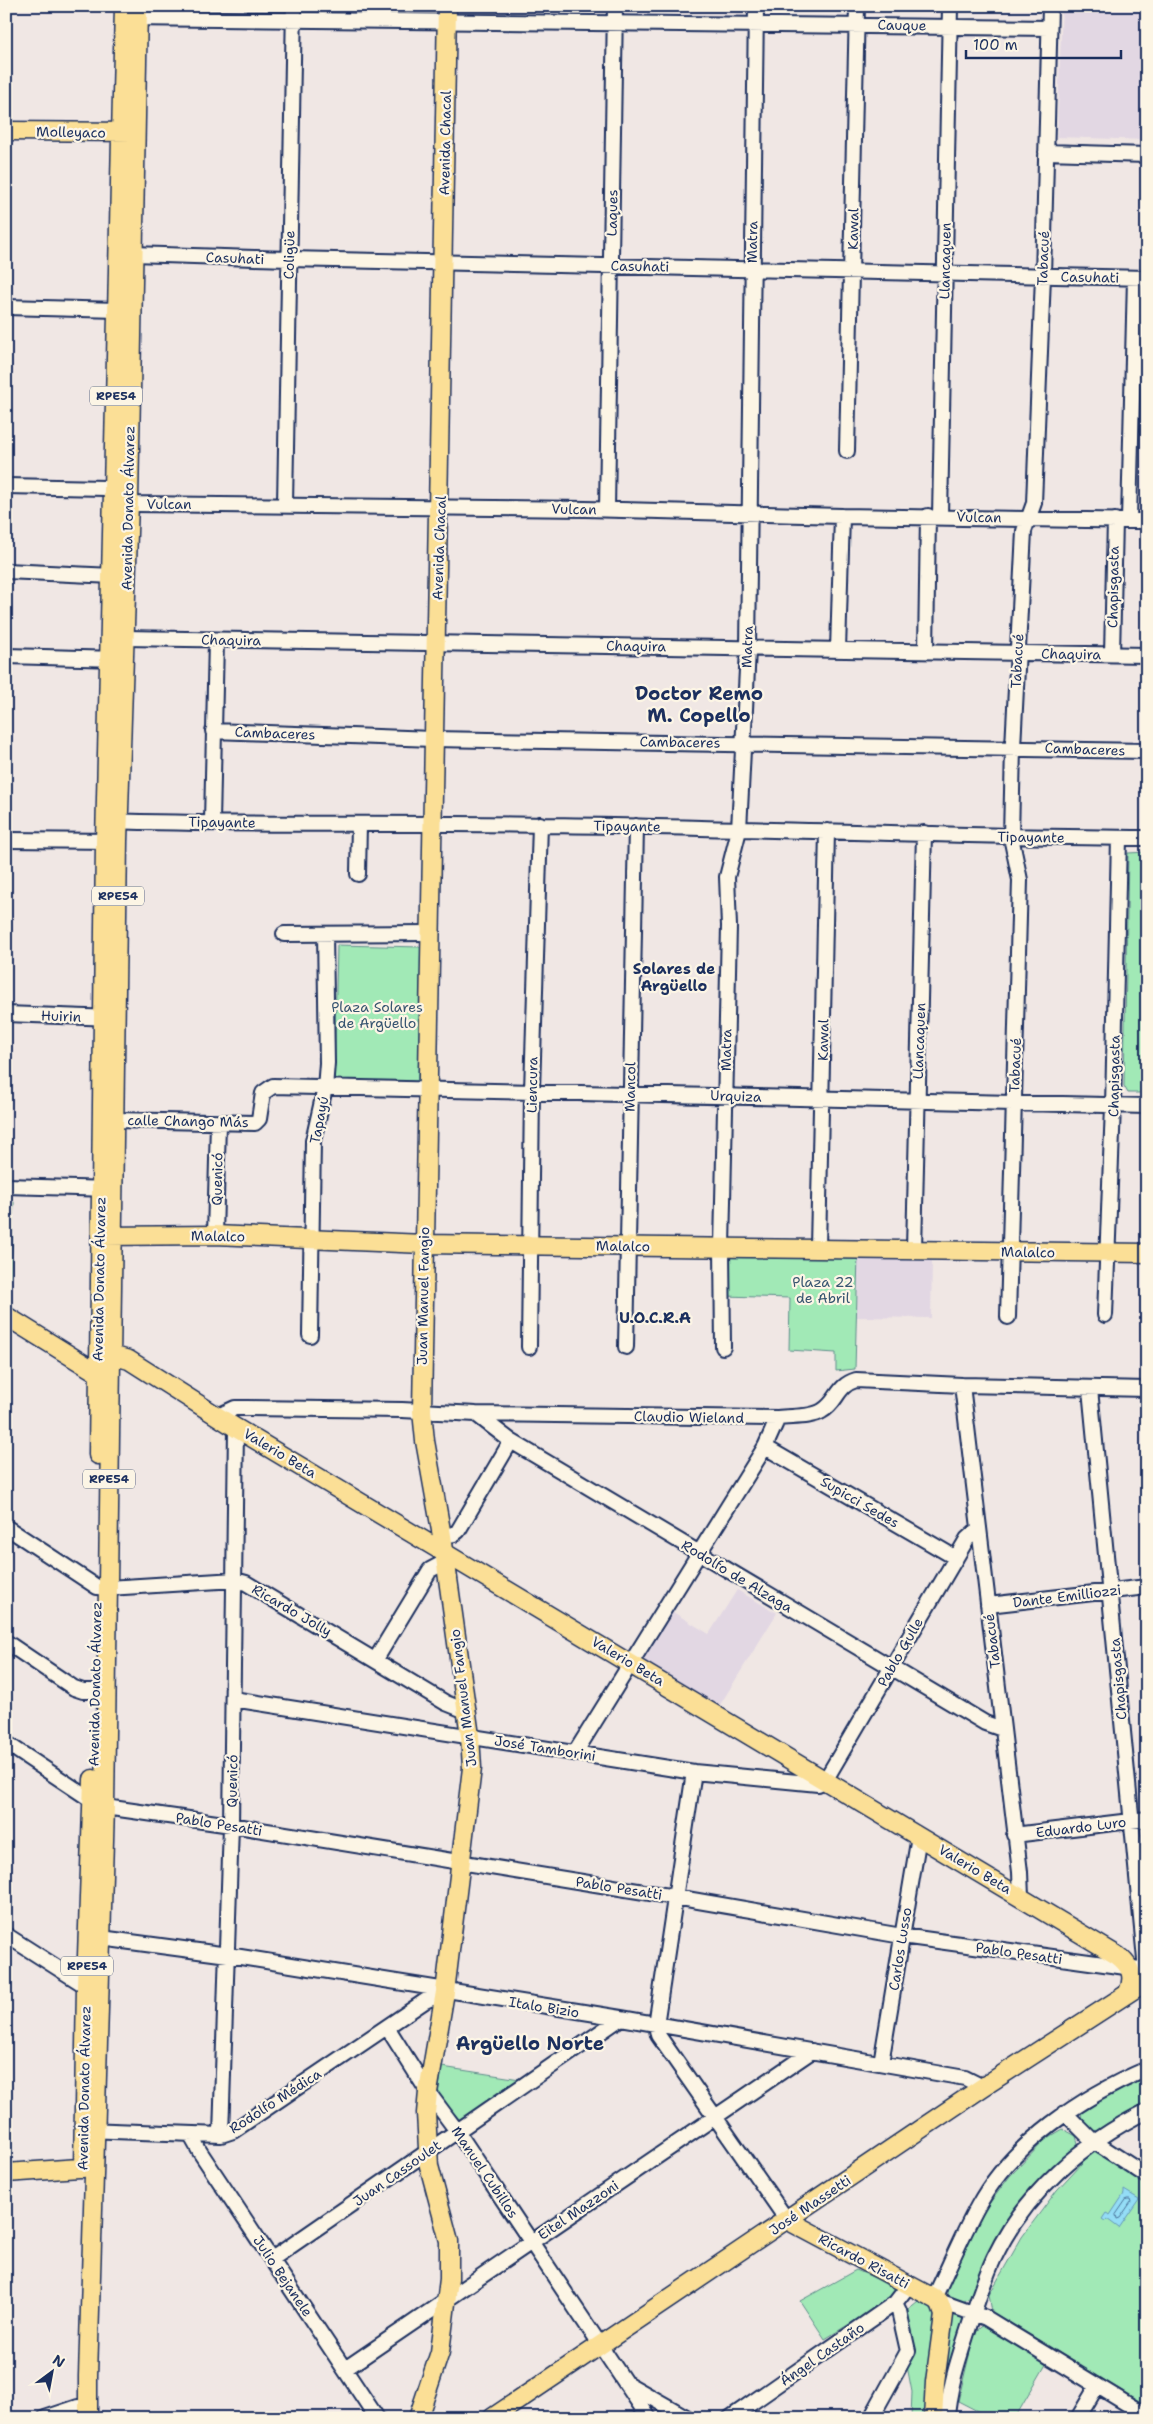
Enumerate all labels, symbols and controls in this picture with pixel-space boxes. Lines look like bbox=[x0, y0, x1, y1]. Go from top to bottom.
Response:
street label: Cauque bbox=[877, 16, 927, 34]
scale bar bbox=[966, 28, 1120, 60]
text: 100 m bbox=[973, 35, 1018, 55]
street label: Avenida Chacal bbox=[435, 90, 455, 196]
street label: Molleyaco bbox=[36, 122, 106, 142]
street label: Laques bbox=[603, 189, 621, 237]
street label: Kawal bbox=[844, 207, 862, 250]
street label: Matra bbox=[743, 220, 761, 263]
street label: Llancaquen bbox=[935, 222, 955, 300]
street label: Coligüe bbox=[280, 230, 298, 280]
street label: Tabacué bbox=[1033, 230, 1053, 286]
street label: Casuhati bbox=[205, 248, 265, 268]
street label: Casuhati bbox=[611, 256, 669, 276]
street label: Casuhati bbox=[1061, 267, 1119, 287]
road number: RPE54 bbox=[90, 386, 142, 406]
street label: Avenida Donato Álvarez bbox=[118, 425, 138, 591]
street label: Vulcan bbox=[146, 495, 192, 513]
street label: Avenida Chacal bbox=[428, 495, 450, 601]
street label: Vulcan bbox=[551, 500, 597, 518]
street label: Vulcan bbox=[956, 508, 1002, 526]
street label: Chapisgasta bbox=[1103, 545, 1123, 628]
street label: Matra bbox=[737, 625, 757, 668]
street label: Chaquira bbox=[201, 630, 261, 650]
street label: Tabacué bbox=[1007, 633, 1027, 689]
street label: Chaquira bbox=[606, 636, 666, 656]
street label: Chaquira bbox=[1041, 644, 1101, 664]
district label: Doctor Remo M. Copello bbox=[635, 681, 763, 728]
street label: Cambaceres bbox=[234, 723, 316, 743]
street label: Cambaceres bbox=[639, 732, 721, 752]
street label: Cambaceres bbox=[1044, 739, 1126, 759]
street label: Tipayante bbox=[188, 812, 256, 832]
street label: Tipayante bbox=[593, 816, 661, 836]
street label: Tipayante bbox=[997, 827, 1065, 847]
road number: RPE54 bbox=[92, 886, 144, 906]
district label: Solares de Argüello bbox=[633, 959, 715, 996]
park label: Plaza Solares de Argüello bbox=[331, 998, 423, 1032]
street label: Llancaquen bbox=[909, 1002, 929, 1080]
street label: Huirin bbox=[41, 1006, 82, 1026]
street label: Kawal bbox=[814, 1018, 832, 1061]
street label: Matra bbox=[717, 1028, 735, 1071]
street label: Chapisgasta bbox=[1104, 1034, 1124, 1117]
street label: Tabacué bbox=[1005, 1037, 1025, 1093]
street label: Liencura bbox=[523, 1056, 541, 1113]
street label: Mancol bbox=[621, 1061, 639, 1112]
street label: Urquiza bbox=[710, 1086, 762, 1106]
street label: Tapayú bbox=[306, 1095, 332, 1145]
street label: calle Chango Más bbox=[127, 1111, 249, 1131]
street label: Quenicó bbox=[208, 1152, 226, 1206]
street label: Avenida Donato Álvarez bbox=[89, 1196, 109, 1362]
street label: Malalco bbox=[191, 1227, 245, 1245]
street label: Juan Manuel Fangio bbox=[413, 1227, 433, 1365]
street label: Malalco bbox=[596, 1237, 650, 1255]
street label: Malalco bbox=[1001, 1243, 1055, 1261]
park label: Plaza 22 de Abril bbox=[792, 1273, 854, 1307]
district label: U.O.C.R.A bbox=[619, 1307, 691, 1328]
street label: Claudio Wieland bbox=[634, 1407, 744, 1427]
street label: Valerio Beta bbox=[240, 1424, 320, 1482]
road number: RPE54 bbox=[83, 1470, 135, 1488]
street label: Supicci Sedes bbox=[817, 1472, 903, 1532]
street label: Rodolfo de Alzaga bbox=[678, 1536, 796, 1616]
street label: Ricardo Jolly bbox=[249, 1580, 335, 1640]
street label: Dante Emilliozzi bbox=[1012, 1580, 1122, 1612]
street label: Avenida Donato Álvarez bbox=[85, 1601, 105, 1767]
street label: Tabacué bbox=[980, 1613, 1004, 1669]
street label: Pablo Gulle bbox=[873, 1614, 927, 1690]
street label: Juan Manuel Fangio bbox=[446, 1628, 480, 1768]
street label: Valerio Beta bbox=[588, 1632, 668, 1690]
street label: Chapisgasta bbox=[1105, 1637, 1131, 1721]
street label: José Tamborini bbox=[493, 1731, 597, 1765]
street label: Quenicó bbox=[223, 1754, 241, 1808]
street label: Pablo Pesatti bbox=[174, 1808, 264, 1840]
street label: Eduardo Luro bbox=[1035, 1813, 1127, 1841]
street label: Valerio Beta bbox=[935, 1840, 1015, 1898]
street label: Pablo Pesatti bbox=[574, 1872, 664, 1904]
street label: Carlos Lusso bbox=[885, 1906, 915, 1992]
street label: Pablo Pesatti bbox=[974, 1938, 1064, 1968]
road number: RPE54 bbox=[61, 1956, 113, 1975]
street label: Italo Bizio bbox=[507, 1993, 581, 2021]
street label: Avenida Donato Álvarez bbox=[74, 2005, 94, 2171]
district label: Argüello Norte bbox=[456, 2031, 604, 2056]
street label: Rodolfo Médica bbox=[226, 2064, 325, 2137]
street label: Manuel Cubillos bbox=[448, 2123, 522, 2221]
street label: Juan Cassoulet bbox=[349, 2136, 445, 2210]
street label: José Massetti bbox=[766, 2171, 854, 2239]
street label: Eitel Mazzoni bbox=[534, 2176, 622, 2244]
street label: Ricardo Risatti bbox=[815, 2229, 913, 2293]
street label: Julio Bejanele bbox=[249, 2232, 317, 2320]
street label: Ángel Castaño bbox=[776, 2318, 868, 2390]
north arrow bbox=[28, 2346, 78, 2396]
text: N bbox=[49, 2350, 68, 2372]

